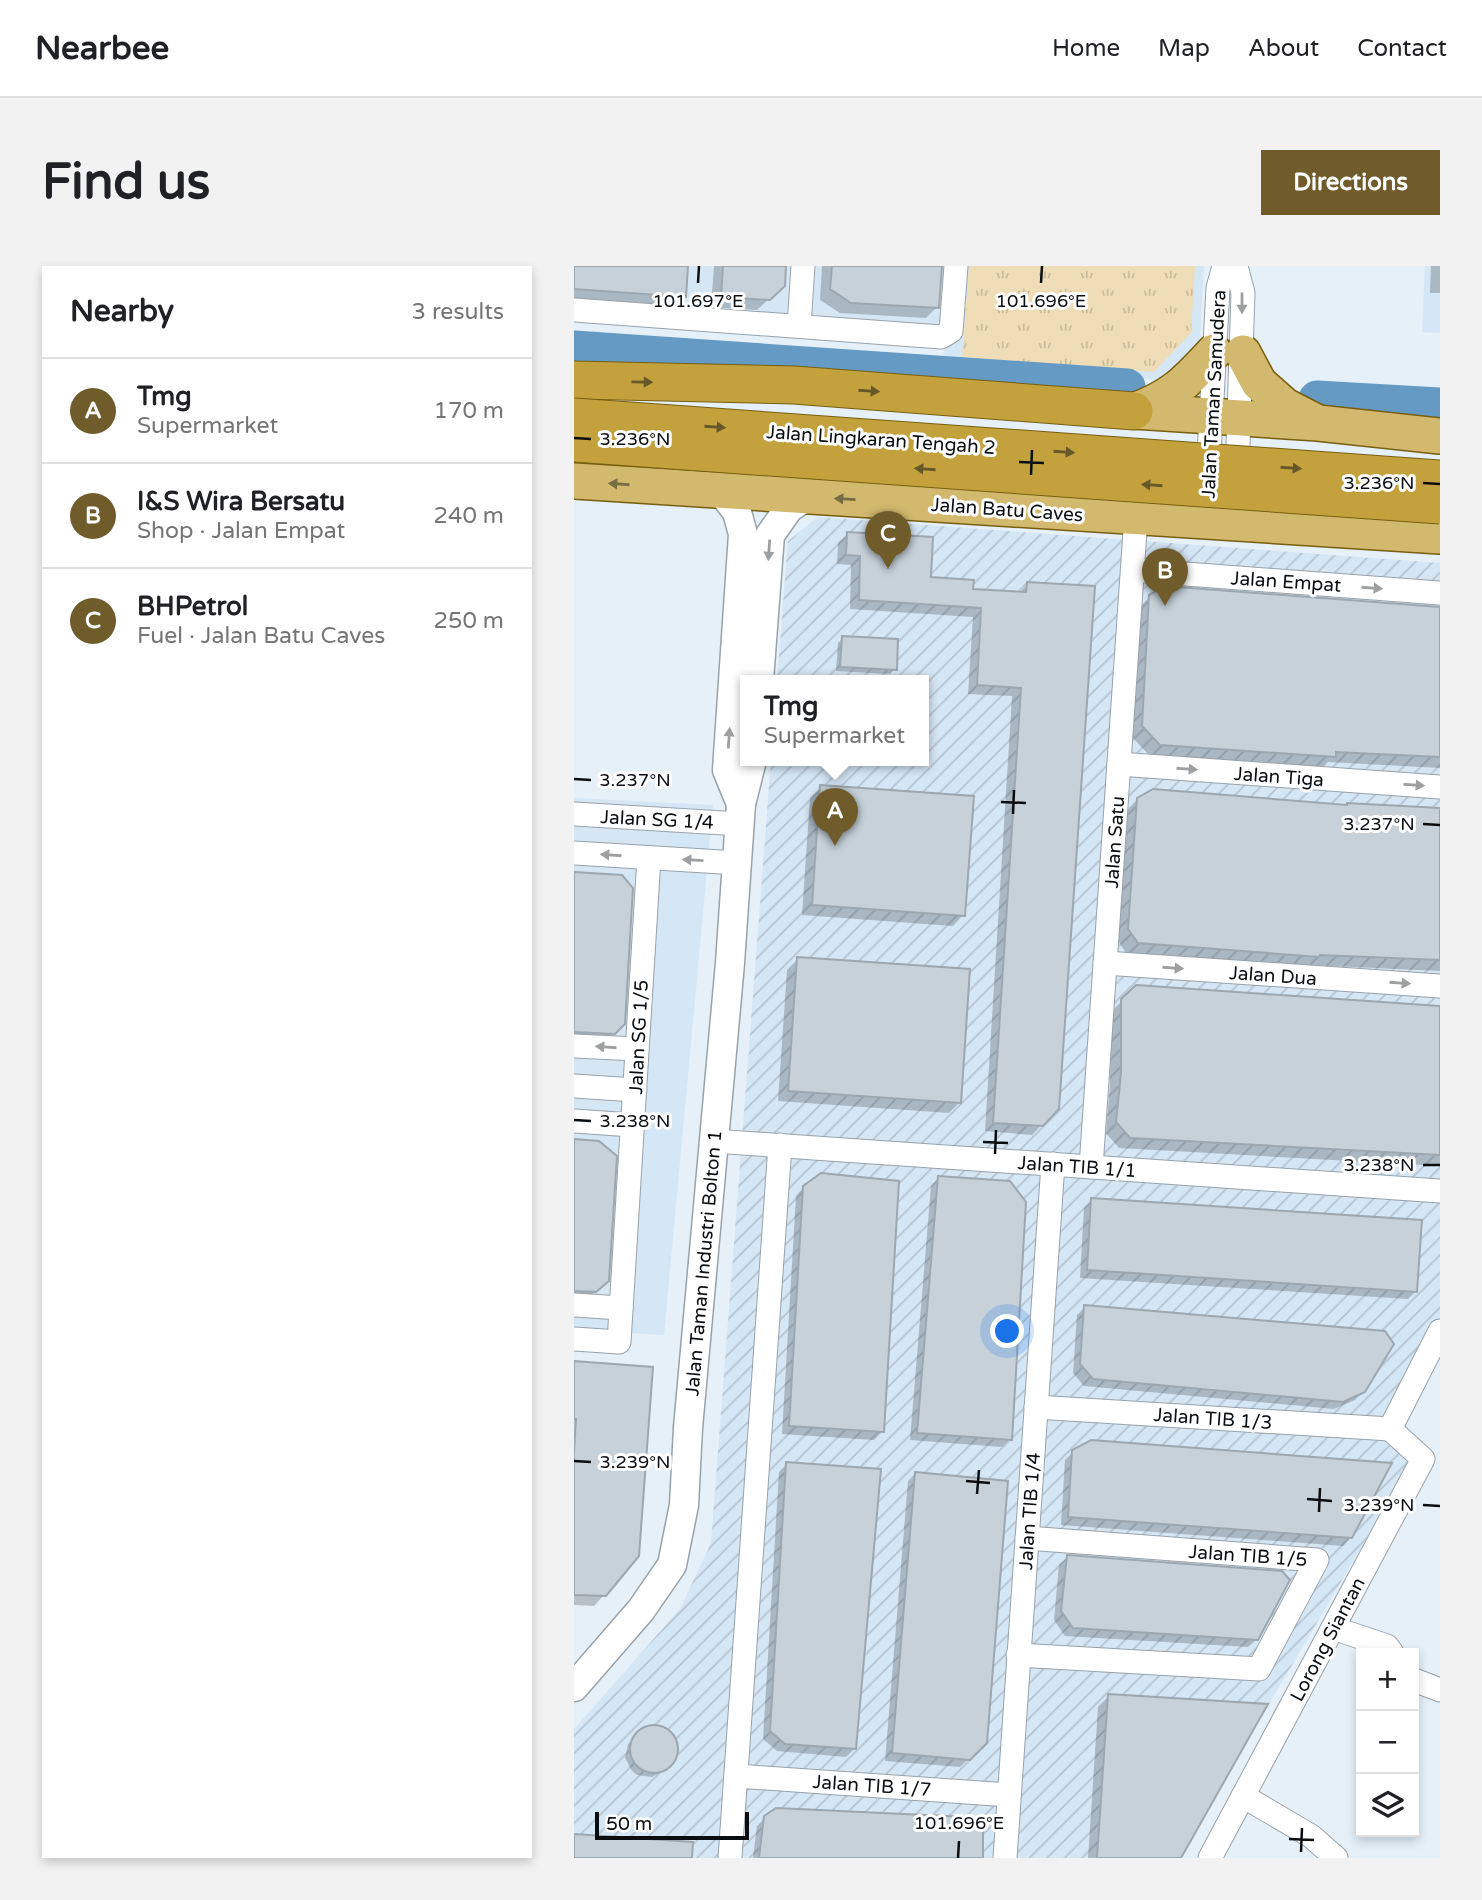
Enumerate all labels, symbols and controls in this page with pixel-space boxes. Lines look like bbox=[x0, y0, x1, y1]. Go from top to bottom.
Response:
text: Nearbee bbox=[35, 29, 169, 68]
text: Home bbox=[1052, 34, 1120, 63]
text: Map bbox=[1158, 34, 1210, 63]
text: About bbox=[1248, 34, 1319, 63]
text: Contact bbox=[1357, 34, 1447, 63]
button: Directions bbox=[1261, 150, 1440, 215]
text: Find us bbox=[42, 153, 210, 212]
street label: Jalan Taman Samudera bbox=[1198, 289, 1230, 499]
text: 101.697°E bbox=[652, 290, 744, 312]
text: 101.696°E bbox=[996, 290, 1086, 312]
one-way arrow bbox=[1236, 292, 1248, 314]
text: Nearby bbox=[70, 293, 174, 330]
text: 3 results bbox=[411, 298, 504, 326]
one-way arrow bbox=[631, 376, 653, 388]
text: Tmg bbox=[137, 381, 192, 412]
one-way arrow bbox=[859, 386, 881, 397]
text: A bbox=[84, 397, 102, 425]
text: 170 m bbox=[434, 397, 504, 425]
text: Supermarket bbox=[137, 412, 278, 440]
street label: Jalan Lingkaran Tengah 2 bbox=[766, 421, 996, 459]
one-way arrow bbox=[705, 422, 727, 433]
text: 3.236°N bbox=[600, 428, 670, 450]
one-way arrow bbox=[1054, 447, 1076, 458]
one-way arrow bbox=[914, 463, 936, 474]
one-way arrow bbox=[1281, 463, 1303, 474]
text: 3.236°N bbox=[1344, 472, 1414, 494]
one-way arrow bbox=[607, 478, 629, 489]
one-way arrow bbox=[1141, 479, 1163, 490]
text: I&S Wira Bersatu bbox=[137, 486, 345, 517]
one-way arrow bbox=[834, 494, 856, 505]
street label: Jalan Batu Caves bbox=[930, 494, 1084, 526]
text: B bbox=[85, 502, 101, 530]
text: 240 m bbox=[434, 502, 504, 530]
pin: C bbox=[865, 511, 911, 569]
text: Shop · Jalan Empat bbox=[137, 517, 345, 545]
one-way arrow bbox=[763, 539, 774, 561]
pin: B bbox=[1142, 548, 1188, 606]
street label: Jalan Empat bbox=[1230, 567, 1342, 597]
one-way arrow bbox=[1361, 583, 1383, 594]
text: BHPetrol bbox=[137, 591, 248, 622]
text: C bbox=[85, 607, 101, 635]
text: 250 m bbox=[434, 607, 504, 635]
text: Fuel · Jalan Batu Caves bbox=[137, 622, 385, 650]
popup bbox=[740, 675, 929, 766]
text: Tmg bbox=[764, 691, 818, 722]
text: Supermarket bbox=[764, 722, 905, 750]
one-way arrow bbox=[724, 727, 735, 749]
street label: Jalan Tiga bbox=[1233, 763, 1325, 791]
one-way arrow bbox=[1176, 764, 1198, 775]
text: 3.237°N bbox=[599, 769, 671, 791]
one-way arrow bbox=[1403, 780, 1425, 791]
pin: A bbox=[812, 788, 858, 846]
street label: Jalan Satu bbox=[1101, 795, 1129, 889]
street label: Jalan SG 1/4 bbox=[600, 806, 714, 834]
text: 3.237°N bbox=[1343, 813, 1415, 835]
one-way arrow bbox=[600, 850, 622, 861]
one-way arrow bbox=[682, 855, 704, 866]
street label: Jalan Dua bbox=[1228, 962, 1318, 990]
one-way arrow bbox=[1162, 963, 1184, 974]
one-way arrow bbox=[1389, 978, 1411, 989]
street label: Jalan SG 1/5 bbox=[625, 979, 653, 1095]
one-way arrow bbox=[594, 1042, 616, 1053]
text: 3.238°N bbox=[599, 1110, 671, 1132]
street label: Jalan Taman Industri Bolton 1 bbox=[681, 1129, 727, 1397]
street label: Jalan TIB 1/1 bbox=[1017, 1152, 1137, 1182]
text: 3.238°N bbox=[1343, 1154, 1415, 1176]
your location bbox=[990, 1314, 1024, 1348]
street label: Jalan TIB 1/3 bbox=[1153, 1404, 1273, 1434]
text: 3.239°N bbox=[599, 1451, 671, 1473]
street label: Jalan TIB 1/4 bbox=[1015, 1452, 1045, 1571]
text: 3.239°N bbox=[1343, 1494, 1415, 1516]
street label: Jalan TIB 1/5 bbox=[1188, 1541, 1308, 1571]
street label: Lorong Siantan bbox=[1286, 1574, 1370, 1705]
map controls bbox=[1356, 1648, 1419, 1837]
button: + bbox=[1356, 1648, 1419, 1711]
button: − bbox=[1356, 1711, 1419, 1774]
street label: Jalan TIB 1/7 bbox=[812, 1771, 932, 1801]
button: layers bbox=[1356, 1774, 1419, 1837]
scale bar bbox=[595, 1809, 749, 1841]
text: 101.696°E bbox=[914, 1812, 1004, 1834]
text: 50 m bbox=[606, 1813, 652, 1835]

